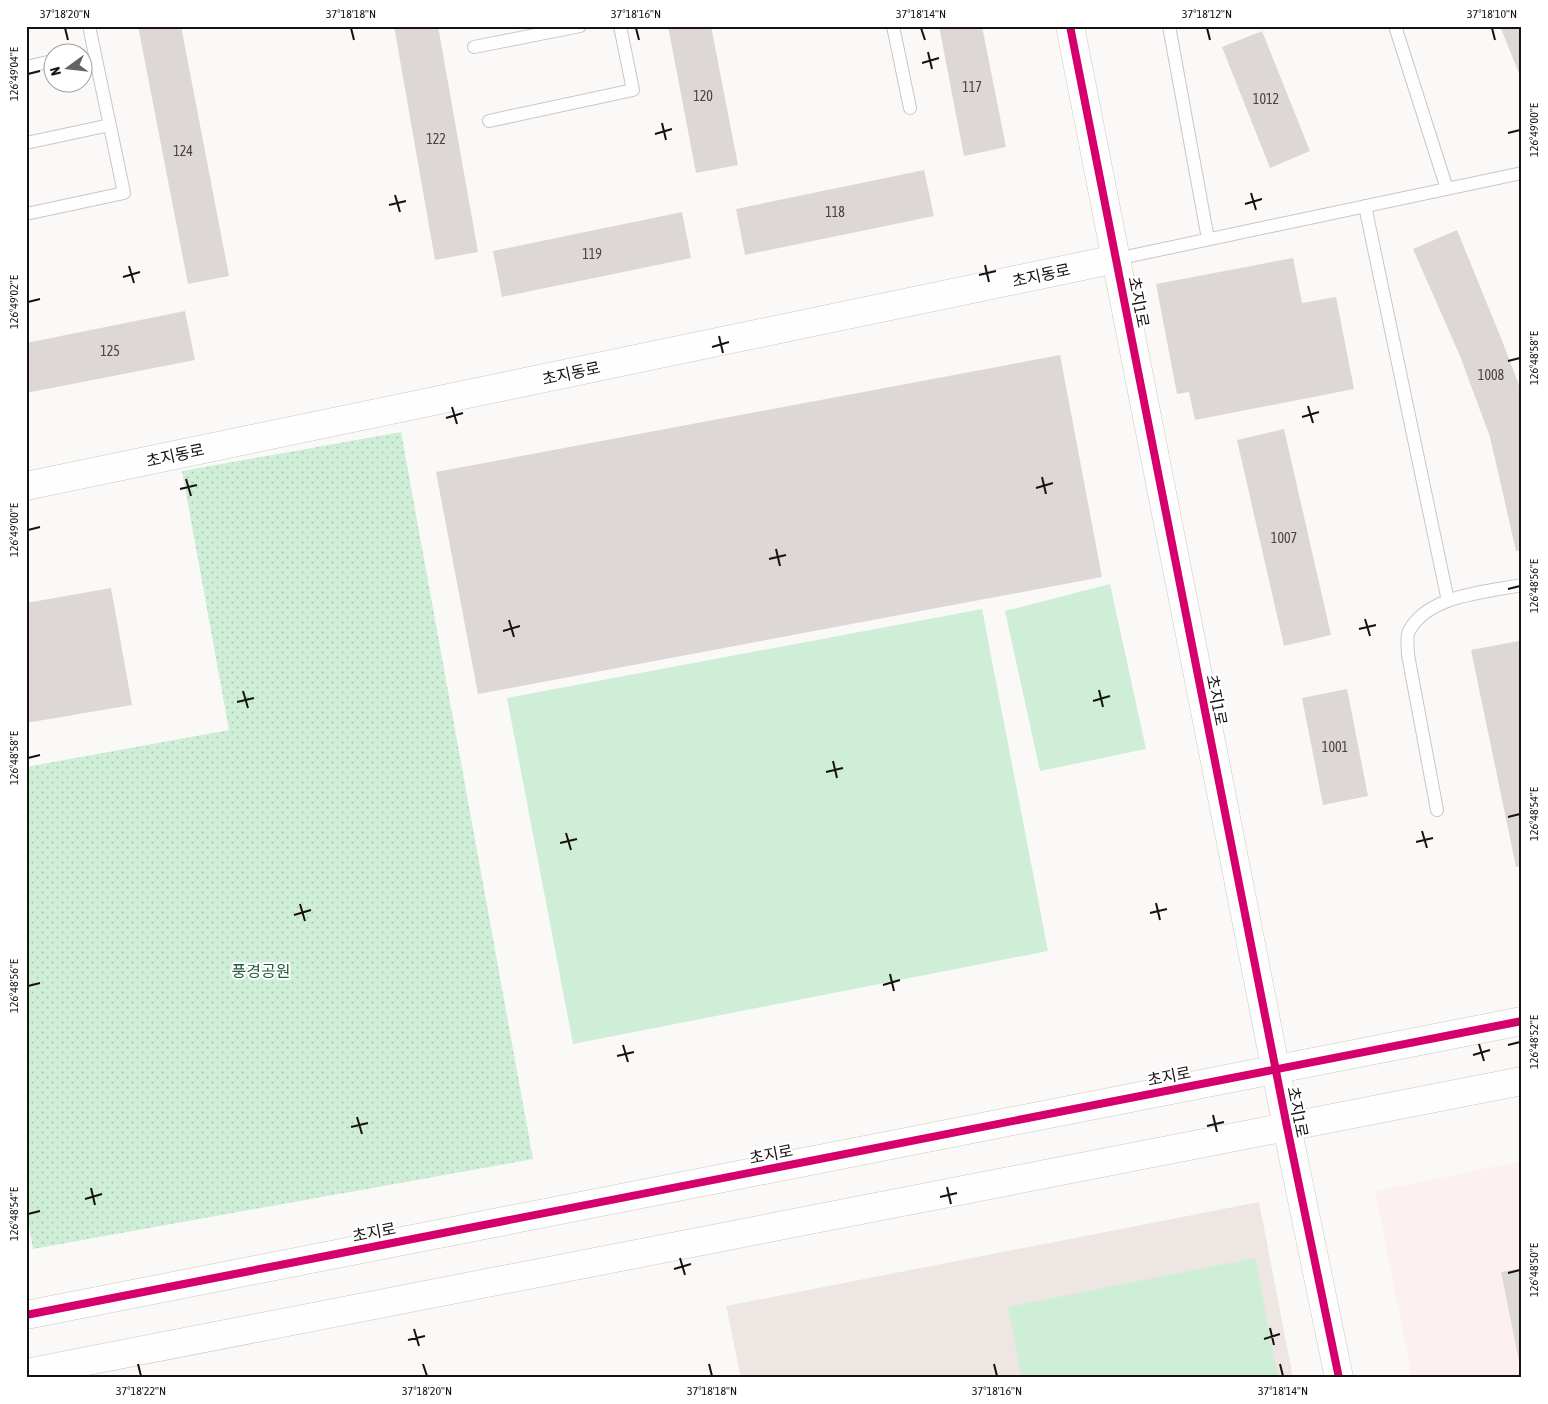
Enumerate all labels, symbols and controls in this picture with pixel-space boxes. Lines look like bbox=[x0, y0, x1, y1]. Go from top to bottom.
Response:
text: 37°18'20"N bbox=[40, 7, 90, 21]
text: 37°18'18"N bbox=[326, 7, 376, 21]
text: 37°18'16"N bbox=[611, 7, 661, 21]
text: 37°18'14"N bbox=[896, 7, 946, 21]
text: 37°18'12"N bbox=[1182, 7, 1232, 21]
text: 37°18'10"N bbox=[1467, 7, 1517, 21]
north arrow bbox=[42, 42, 92, 92]
text: 126°49'04"E bbox=[7, 47, 21, 101]
text: N bbox=[47, 65, 64, 77]
house number: 117 bbox=[962, 79, 982, 95]
house number: 120 bbox=[693, 88, 713, 104]
house number: 1012 bbox=[1253, 91, 1279, 107]
text: 126°49'00"E bbox=[1527, 103, 1541, 157]
house number: 122 bbox=[426, 131, 446, 147]
house number: 124 bbox=[173, 143, 193, 159]
house number: 118 bbox=[825, 204, 845, 220]
house number: 119 bbox=[582, 246, 602, 262]
street label: 초지동로 bbox=[1010, 260, 1072, 290]
text: 126°49'02"E bbox=[7, 275, 21, 329]
street label: 초지1로 bbox=[1125, 275, 1153, 329]
text: 126°48'58"E bbox=[1527, 331, 1541, 385]
house number: 125 bbox=[100, 343, 120, 359]
street label: 초지동로 bbox=[540, 358, 602, 388]
house number: 1008 bbox=[1478, 367, 1505, 383]
street label: 초지동로 bbox=[144, 440, 206, 470]
text: 126°49'00"E bbox=[7, 503, 21, 557]
house number: 1007 bbox=[1271, 530, 1297, 546]
text: 126°48'56"E bbox=[1527, 559, 1541, 613]
street label: 초지1로 bbox=[1203, 673, 1231, 727]
text: 126°48'58"E bbox=[7, 731, 21, 785]
house number: 1001 bbox=[1322, 739, 1348, 755]
text: 126°48'54"E bbox=[1527, 787, 1541, 841]
text: 126°48'56"E bbox=[7, 959, 21, 1013]
park label: 풍경공원 bbox=[232, 962, 290, 980]
text: 126°48'52"E bbox=[1527, 1015, 1541, 1069]
street label: 초지로 bbox=[1146, 1063, 1193, 1089]
street label: 초지1로 bbox=[1284, 1085, 1312, 1139]
street label: 초지로 bbox=[748, 1141, 795, 1167]
text: 126°48'54"E bbox=[7, 1187, 21, 1241]
street label: 초지로 bbox=[351, 1219, 398, 1245]
text: 126°48'50"E bbox=[1527, 1243, 1541, 1297]
text: 37°18'22"N bbox=[116, 1384, 166, 1398]
text: 37°18'20"N bbox=[402, 1384, 452, 1398]
text: 37°18'18"N bbox=[687, 1384, 737, 1398]
text: 37°18'16"N bbox=[972, 1384, 1022, 1398]
text: 37°18'14"N bbox=[1258, 1384, 1308, 1398]

